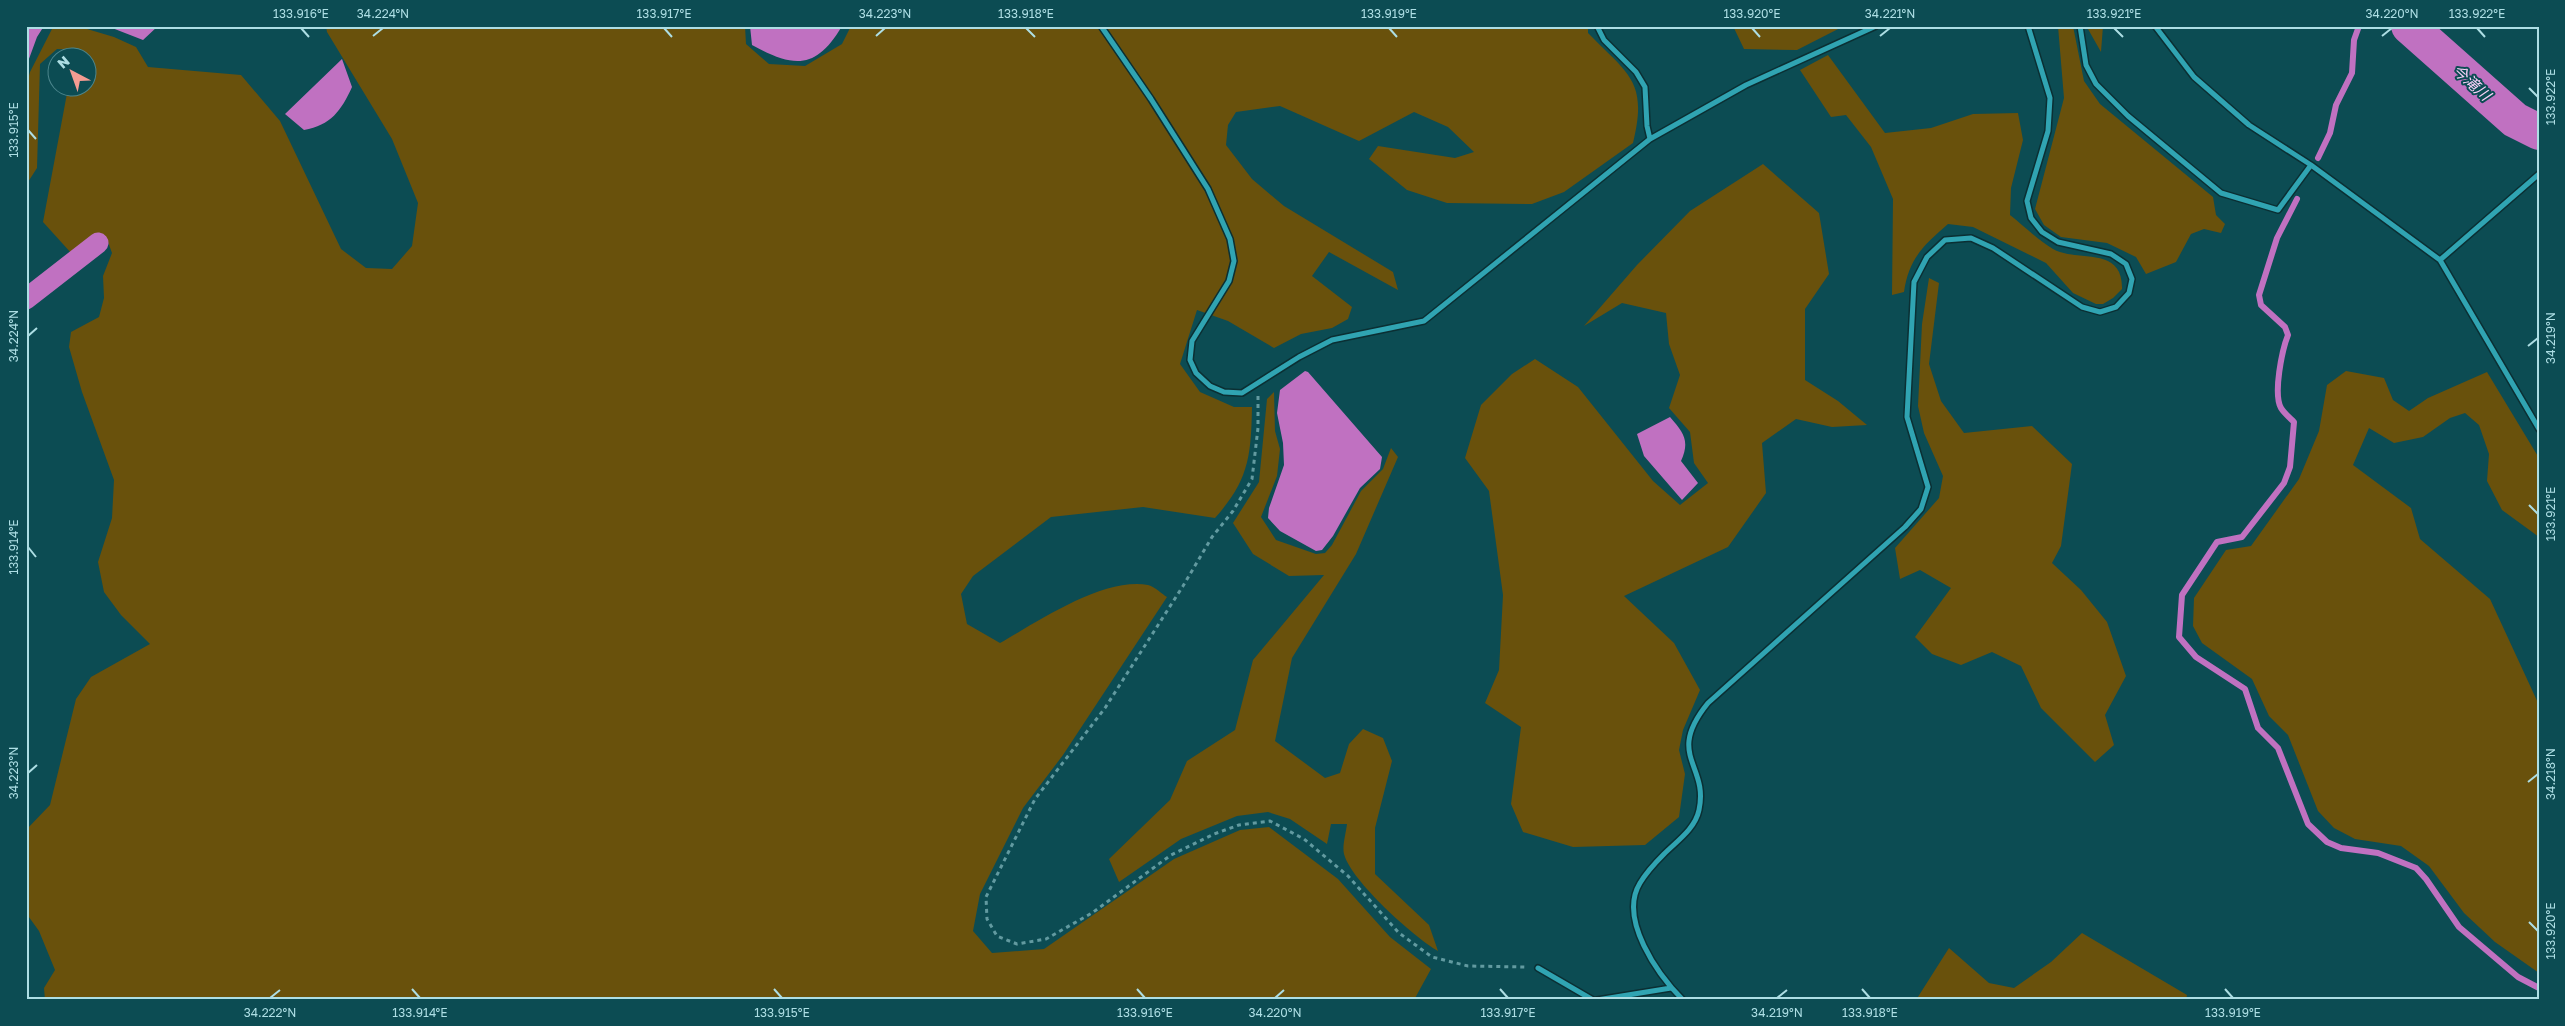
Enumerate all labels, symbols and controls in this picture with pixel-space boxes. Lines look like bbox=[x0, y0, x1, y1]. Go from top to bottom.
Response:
text: 133.916°E bbox=[273, 6, 329, 21]
text: 34.224°N bbox=[357, 6, 409, 21]
text: 133.917°E bbox=[637, 6, 691, 21]
text: 34.223°N bbox=[859, 6, 911, 21]
text: 133.918°E bbox=[998, 6, 1054, 21]
text: 133.919°E bbox=[1361, 6, 1417, 21]
text: 133.920°E bbox=[1723, 6, 1781, 21]
text: 34.221°N bbox=[1865, 6, 1915, 21]
text: 133.921°E bbox=[2087, 6, 2141, 21]
text: 34.220°N bbox=[2365, 6, 2419, 21]
text: 133.922°E bbox=[2449, 6, 2505, 21]
north arrow bbox=[48, 48, 98, 98]
text: N bbox=[54, 52, 73, 72]
water label: 今滝川 bbox=[2449, 60, 2496, 105]
text: 133.922°E bbox=[2543, 69, 2558, 125]
text: 133.915°E bbox=[6, 102, 21, 158]
text: 34.224°N bbox=[6, 310, 21, 362]
text: 34.219°N bbox=[2543, 312, 2558, 364]
text: 133.921°E bbox=[2543, 487, 2558, 541]
text: 133.914°E bbox=[6, 519, 21, 575]
text: 34.223°N bbox=[6, 747, 21, 799]
text: 34.218°N bbox=[2543, 748, 2558, 800]
text: 133.920°E bbox=[2543, 902, 2558, 960]
text: 34.222°N bbox=[244, 1005, 296, 1020]
text: 133.914°E bbox=[392, 1005, 448, 1020]
text: 133.915°E bbox=[754, 1005, 810, 1020]
text: 133.916°E bbox=[1117, 1005, 1173, 1020]
text: 34.220°N bbox=[1248, 1005, 1302, 1020]
text: 133.917°E bbox=[1481, 1005, 1535, 1020]
text: 34.219°N bbox=[1751, 1005, 1803, 1020]
text: 133.918°E bbox=[1842, 1005, 1898, 1020]
text: 133.919°E bbox=[2205, 1005, 2261, 1020]

